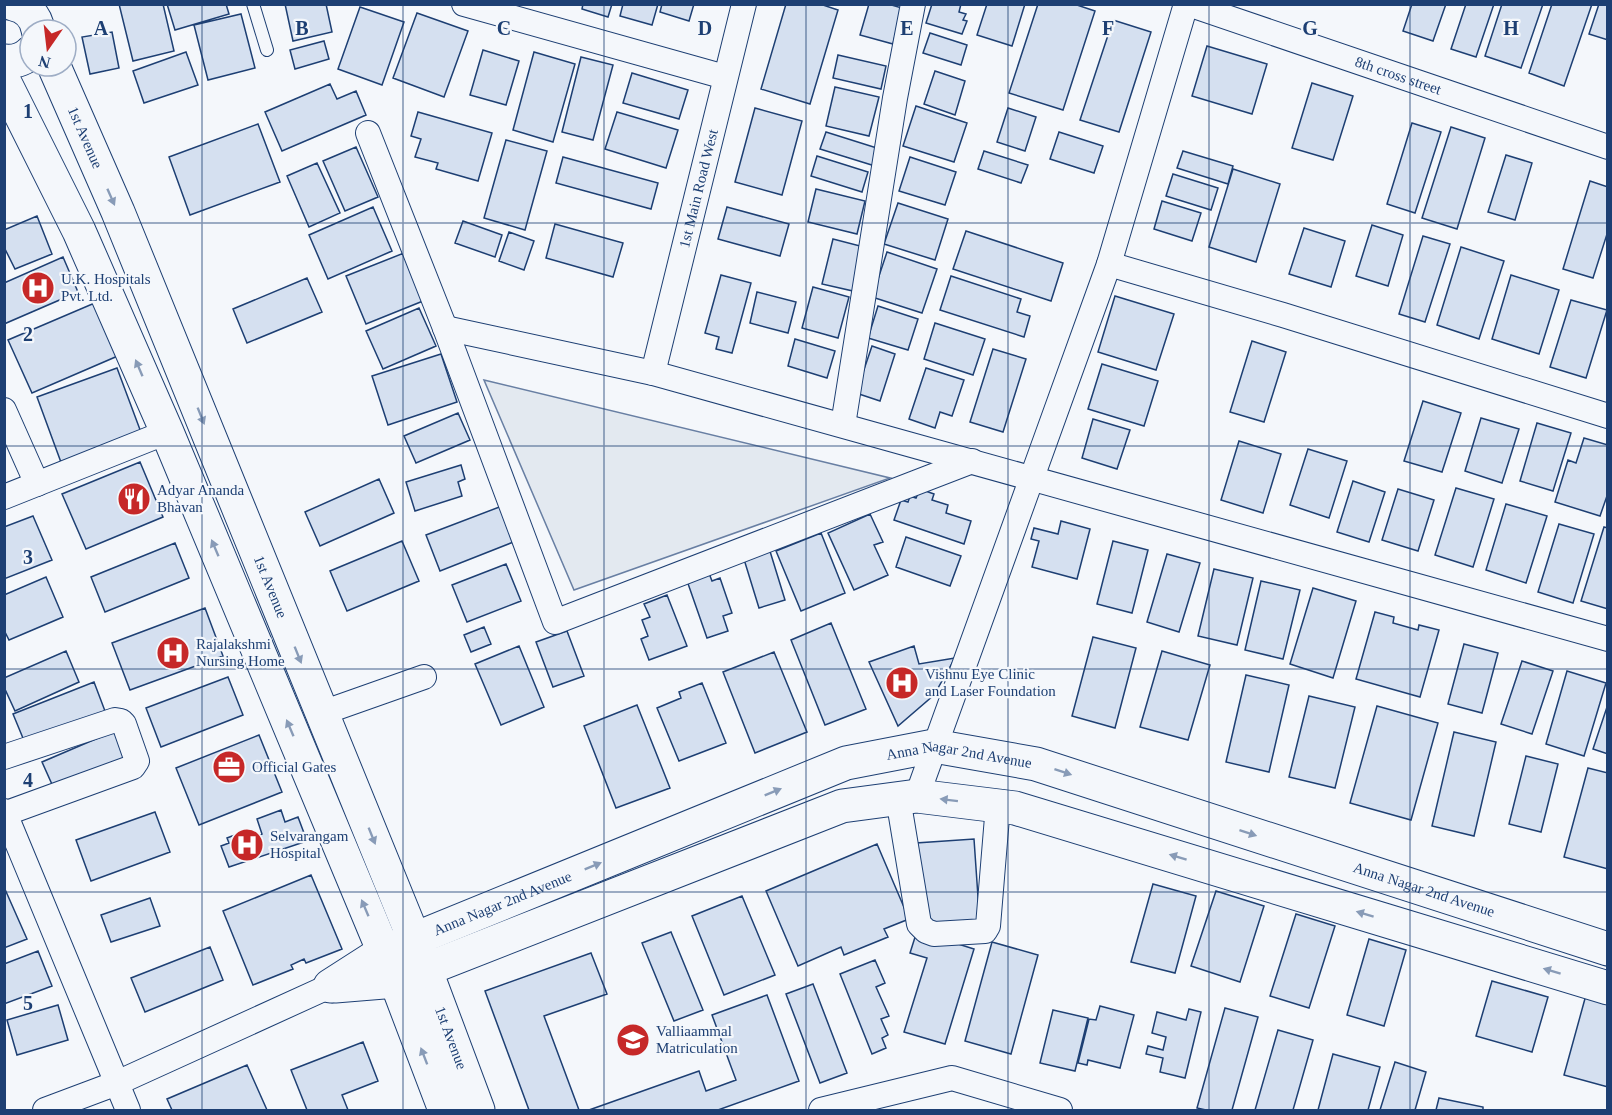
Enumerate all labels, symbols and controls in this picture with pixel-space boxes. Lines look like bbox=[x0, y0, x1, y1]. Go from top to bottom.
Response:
text: A bbox=[94, 17, 109, 39]
text: B bbox=[295, 17, 309, 39]
text: C bbox=[497, 17, 511, 39]
text: D bbox=[698, 17, 712, 39]
text: E bbox=[900, 17, 914, 39]
text: F bbox=[1102, 17, 1114, 39]
text: G bbox=[1302, 17, 1318, 39]
text: H bbox=[1503, 17, 1519, 39]
north arrow bbox=[18, 18, 78, 78]
text: N bbox=[36, 52, 52, 72]
street label: 8th cross street bbox=[1353, 53, 1444, 98]
text: 1 bbox=[23, 100, 33, 122]
street label: 1st Avenue bbox=[65, 104, 106, 171]
street label: 1st Main Road West bbox=[676, 127, 721, 249]
one-way arrow bbox=[107, 188, 116, 205]
hospital icon: U.K. Hospitals Pvt. Ltd. bbox=[20, 270, 56, 306]
place label: U.K. Hospitals Pvt. Ltd. bbox=[61, 271, 151, 304]
text: 2 bbox=[23, 323, 33, 345]
one-way arrow bbox=[134, 359, 143, 377]
one-way arrow bbox=[197, 407, 206, 425]
restaurant icon: Adyar Ananda Bhavan bbox=[116, 481, 152, 517]
place label: Adyar Ananda Bhavan bbox=[157, 482, 244, 515]
one-way arrow bbox=[210, 538, 220, 556]
text: 3 bbox=[23, 546, 33, 568]
street label: 1st Avenue bbox=[251, 553, 291, 621]
hospital icon: Rajalakshmi Nursing Home bbox=[155, 635, 191, 671]
place label: Rajalakshmi Nursing Home bbox=[196, 636, 285, 669]
one-way arrow bbox=[294, 646, 303, 664]
hospital icon: Vishnu Eye Clinic and Laser Foundation bbox=[884, 665, 920, 701]
place label: Vishnu Eye Clinic and Laser Foundation bbox=[925, 666, 1056, 699]
one-way arrow bbox=[285, 718, 295, 736]
street label: Anna Nagar 2nd Avenue bbox=[885, 738, 1033, 771]
office icon: Official Gates bbox=[211, 749, 247, 785]
place label: Official Gates bbox=[252, 759, 336, 775]
one-way arrow bbox=[1054, 768, 1072, 778]
text: 4 bbox=[23, 769, 33, 791]
one-way arrow bbox=[764, 787, 782, 796]
one-way arrow bbox=[940, 795, 959, 805]
hospital icon: Selvarangam Hospital bbox=[229, 827, 265, 863]
one-way arrow bbox=[367, 827, 377, 845]
place label: Selvarangam Hospital bbox=[270, 828, 349, 861]
one-way arrow bbox=[1239, 828, 1257, 838]
one-way arrow bbox=[1169, 852, 1187, 861]
street label: Anna Nagar 2nd Avenue bbox=[1351, 859, 1497, 920]
one-way arrow bbox=[584, 861, 602, 871]
street label: Anna Nagar 2nd Avenue bbox=[431, 868, 574, 939]
one-way arrow bbox=[360, 898, 370, 916]
one-way arrow bbox=[1356, 909, 1374, 918]
one-way arrow bbox=[1542, 966, 1560, 975]
text: 5 bbox=[23, 992, 33, 1014]
street label: 1st Avenue bbox=[432, 1004, 470, 1072]
school or university icon: Valliaammal Matriculation bbox=[615, 1022, 651, 1058]
place label: Valliaammal Matriculation bbox=[656, 1023, 738, 1056]
one-way arrow bbox=[419, 1047, 429, 1065]

